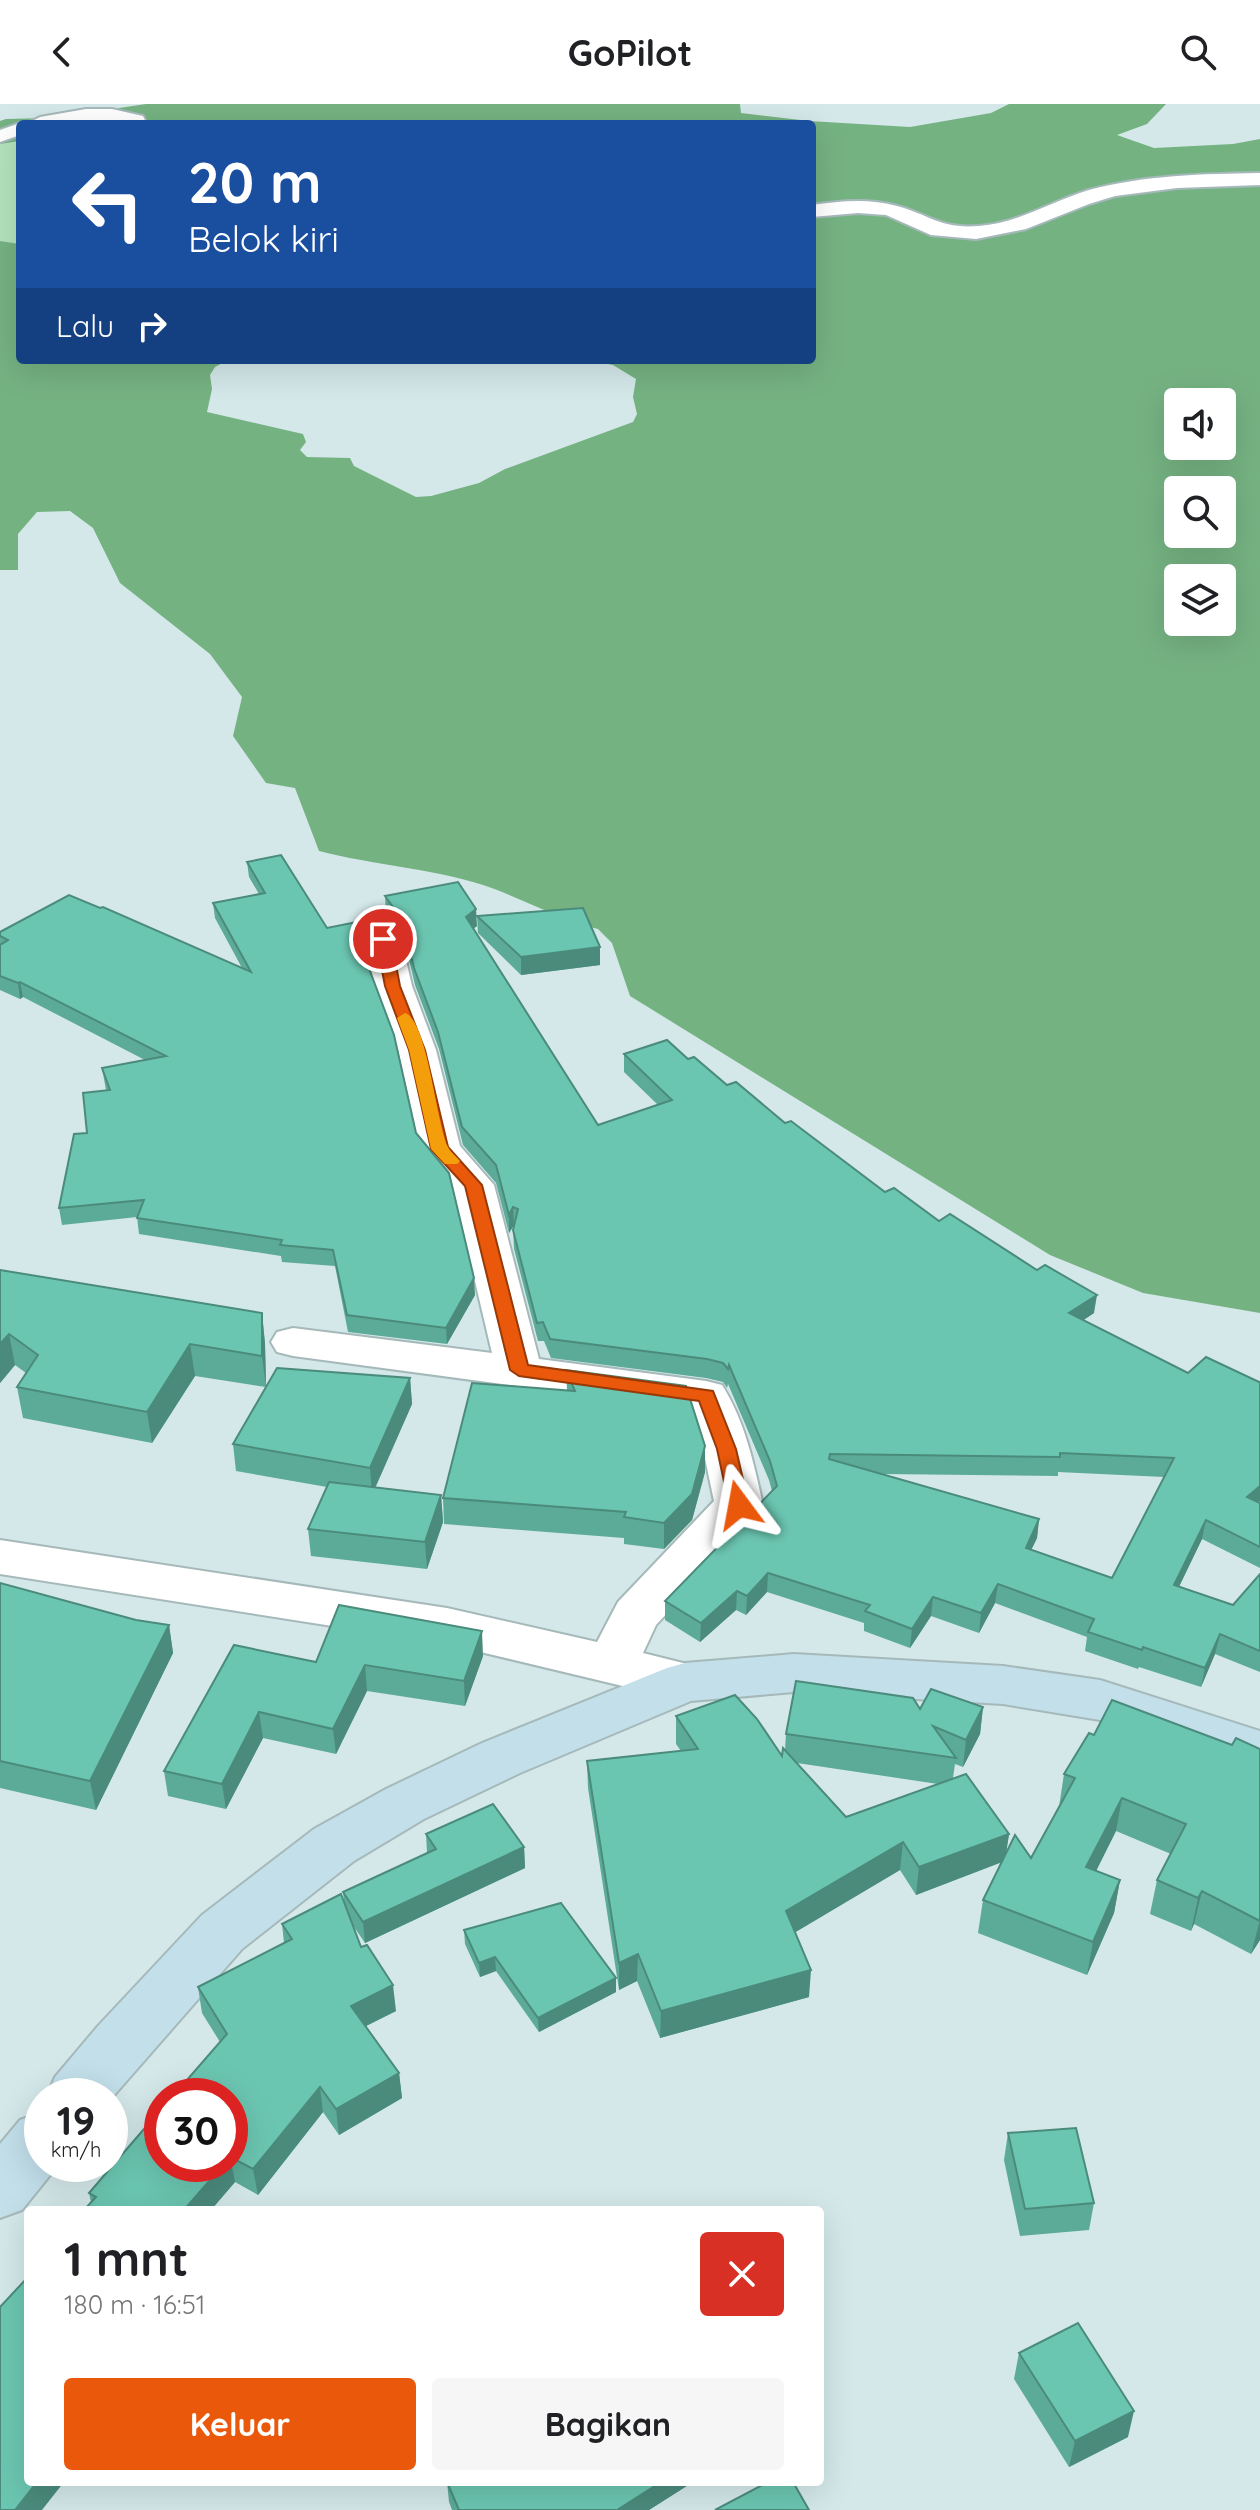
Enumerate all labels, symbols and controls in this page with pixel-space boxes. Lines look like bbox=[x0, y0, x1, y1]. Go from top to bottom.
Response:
icon: back bbox=[40, 30, 84, 74]
text: GoPilot bbox=[568, 30, 692, 75]
icon: search bbox=[1176, 30, 1220, 74]
text: 20 m bbox=[188, 147, 322, 217]
icon: left bbox=[56, 152, 160, 256]
text: Belok kiri bbox=[188, 216, 339, 261]
icon: right bbox=[130, 304, 174, 348]
text: Lalu bbox=[56, 307, 114, 345]
map controls bbox=[1164, 388, 1236, 636]
button: sound bbox=[1164, 388, 1236, 460]
button: search bbox=[1164, 476, 1236, 548]
button: layers bbox=[1164, 564, 1236, 636]
pin bbox=[349, 905, 417, 973]
icon: arrive bbox=[361, 917, 405, 961]
position arrow bbox=[697, 1463, 781, 1547]
speed limit sign: 30 bbox=[144, 2078, 248, 2182]
text: 19 bbox=[57, 2095, 95, 2145]
text: km/h bbox=[51, 2137, 101, 2162]
text: 1 mnt bbox=[64, 2228, 189, 2288]
button: close bbox=[700, 2232, 784, 2316]
text: 180 m · 16:51 bbox=[64, 2288, 205, 2321]
button: Keluar bbox=[64, 2378, 416, 2470]
button: Bagikan bbox=[432, 2378, 784, 2470]

